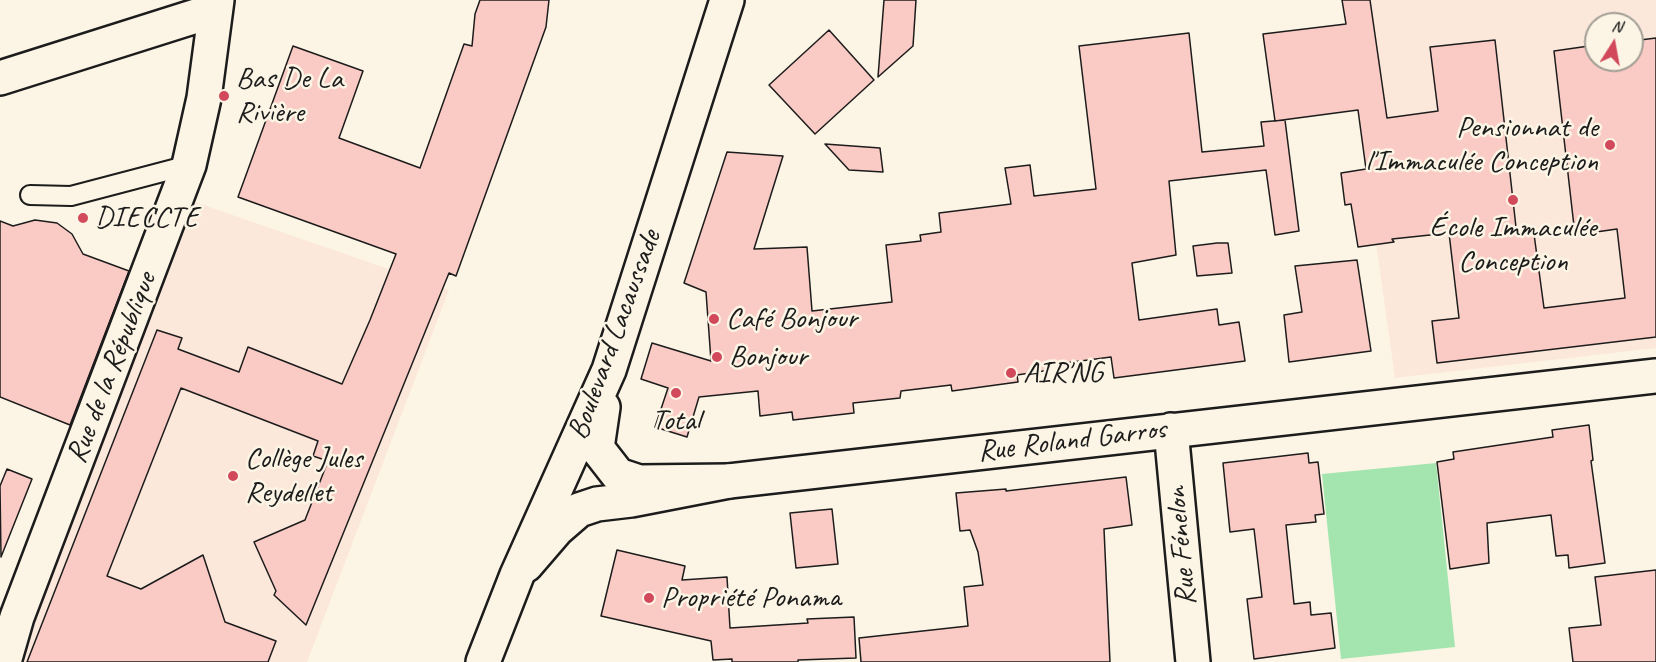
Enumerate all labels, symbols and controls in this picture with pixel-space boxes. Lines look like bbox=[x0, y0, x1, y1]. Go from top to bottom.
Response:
north arrow bbox=[1584, 12, 1644, 72]
text: N bbox=[1610, 16, 1624, 37]
place label: Bas De La Rivière bbox=[236, 61, 343, 132]
marker: Bas De La Rivière bbox=[217, 89, 231, 103]
place label: Pensionnat de l'Immaculée Conception bbox=[1366, 110, 1598, 180]
marker: Pensionnat de l'Immaculée Conception bbox=[1603, 138, 1617, 152]
marker: École Immaculée Conception bbox=[1506, 193, 1520, 207]
place label: DIECCTE bbox=[95, 200, 198, 236]
place label: École Immaculée Conception bbox=[1430, 210, 1596, 280]
marker: DIECCTE bbox=[76, 211, 90, 225]
street label: Boulevard Lacaussade bbox=[561, 226, 669, 444]
street label: Rue de la République bbox=[59, 268, 165, 468]
place label: Café Bonjour bbox=[726, 301, 857, 337]
marker: Café Bonjour bbox=[707, 312, 721, 326]
place label: Bonjour bbox=[729, 339, 807, 375]
marker: Bonjour bbox=[710, 350, 724, 364]
place label: AIR'NG bbox=[1023, 355, 1103, 391]
marker: AIR'NG bbox=[1004, 366, 1018, 380]
marker: Total bbox=[669, 386, 683, 400]
place label: Total bbox=[652, 403, 700, 439]
street label: Rue Roland Garros bbox=[976, 412, 1168, 470]
place label: Collège Jules Reydellet bbox=[245, 441, 362, 512]
marker: Collège Jules Reydellet bbox=[226, 469, 240, 483]
street label: Rue Fénelon bbox=[1159, 485, 1205, 607]
place label: Propriété Ponama bbox=[661, 580, 841, 616]
marker: Propriété Ponama bbox=[642, 591, 656, 605]

